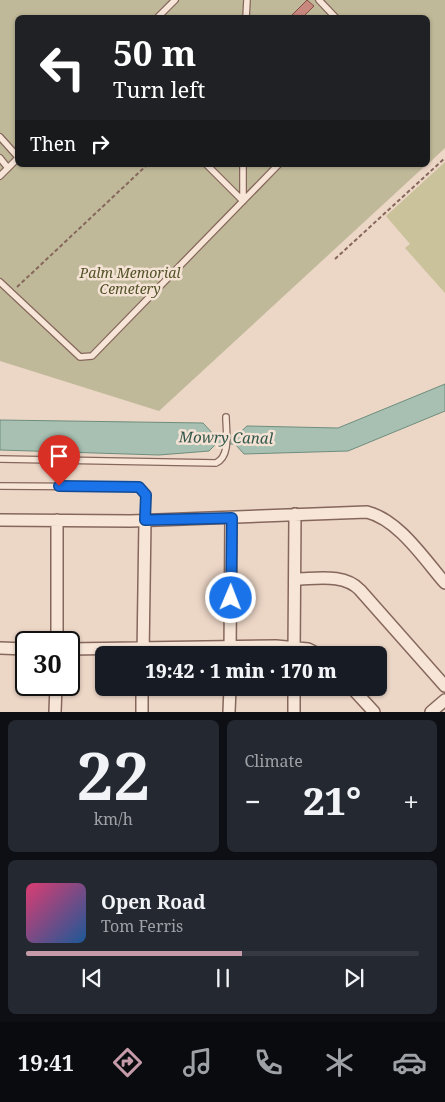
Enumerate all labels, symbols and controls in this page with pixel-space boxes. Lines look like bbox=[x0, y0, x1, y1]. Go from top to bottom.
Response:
text: 50 m bbox=[113, 29, 196, 76]
icon: left bbox=[30, 35, 95, 100]
text: Turn left bbox=[113, 74, 205, 104]
icon: right bbox=[86, 130, 114, 158]
text: Then bbox=[30, 131, 76, 157]
park label: Palm Memorial Cemetery bbox=[78, 263, 181, 298]
water label: Mowry Canal bbox=[178, 426, 274, 448]
pin bbox=[38, 435, 80, 486]
icon: arrive bbox=[45, 442, 73, 470]
position arrow bbox=[204, 571, 256, 623]
speed limit sign: 30 bbox=[15, 631, 80, 696]
text: 19:42 · 1 min · 170 m bbox=[145, 658, 337, 684]
text: 22 bbox=[77, 731, 150, 819]
text: Climate bbox=[245, 750, 303, 772]
text: 21° bbox=[303, 774, 361, 826]
text: − bbox=[245, 782, 261, 820]
text: + bbox=[403, 782, 419, 820]
text: km/h bbox=[94, 808, 133, 830]
text: Open Road bbox=[101, 889, 206, 915]
text: Tom Ferris bbox=[101, 915, 183, 937]
icon: previous bbox=[78, 964, 106, 992]
icon: pause bbox=[209, 964, 237, 992]
icon: next bbox=[340, 964, 368, 992]
icon: directions bbox=[110, 1045, 145, 1080]
icon: music bbox=[180, 1045, 215, 1080]
icon: phone bbox=[251, 1045, 286, 1080]
icon: climate bbox=[322, 1045, 357, 1080]
icon: car bbox=[392, 1045, 427, 1080]
text: 19:41 bbox=[18, 1047, 74, 1077]

